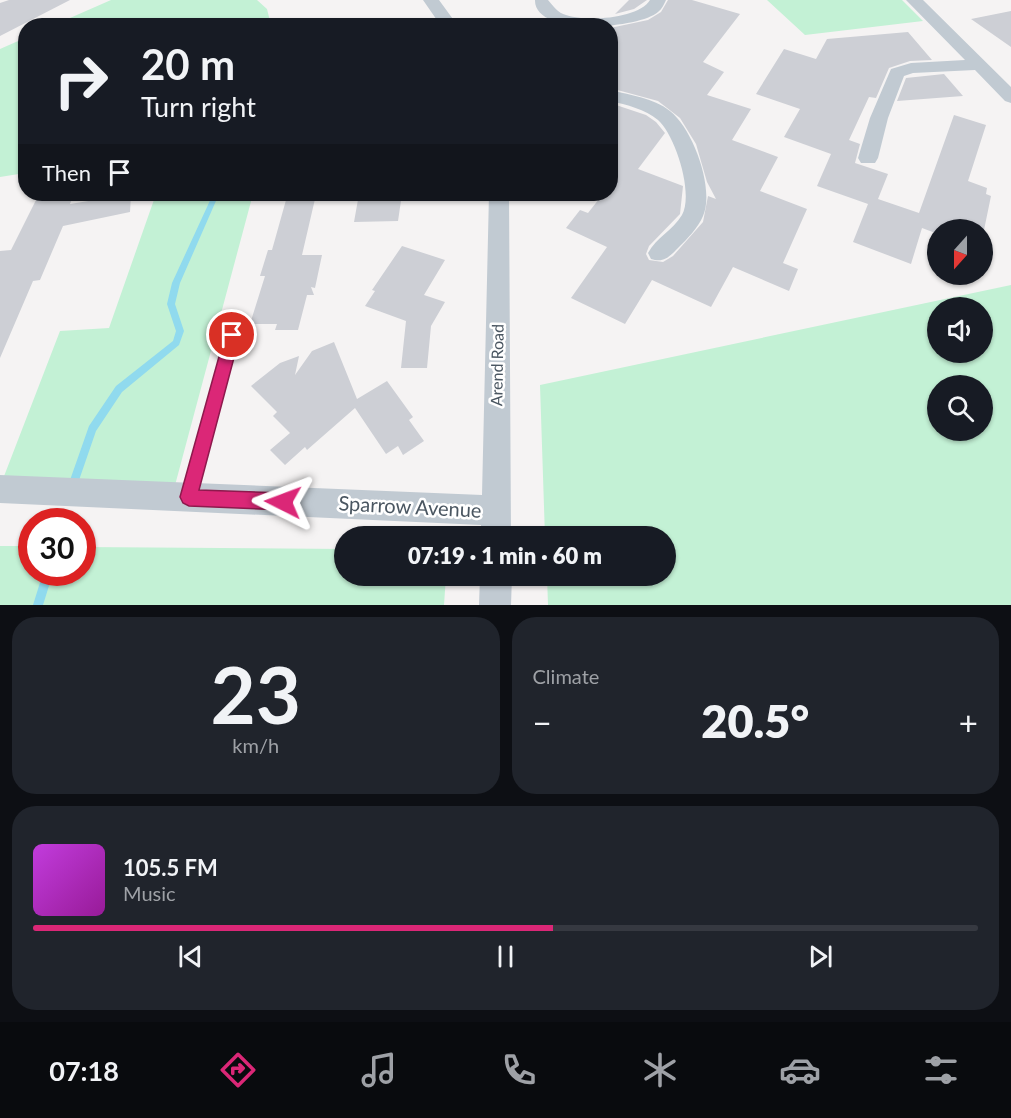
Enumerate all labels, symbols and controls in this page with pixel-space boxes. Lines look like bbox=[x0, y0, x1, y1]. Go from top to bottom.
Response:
text: 20 m bbox=[141, 39, 235, 89]
icon: right bbox=[42, 42, 120, 120]
text: Turn right bbox=[141, 90, 256, 123]
icon: arrive bbox=[103, 156, 136, 189]
text: Then bbox=[42, 159, 91, 186]
north arrow bbox=[927, 219, 993, 285]
map controls bbox=[927, 219, 993, 441]
button: sound bbox=[927, 297, 993, 363]
pin bbox=[206, 309, 257, 360]
icon: arrive bbox=[215, 318, 248, 351]
street label: Arend Road bbox=[486, 324, 507, 406]
button: search bbox=[927, 375, 993, 441]
position arrow bbox=[251, 470, 315, 534]
street label: Sparrow Avenue bbox=[338, 490, 482, 522]
speed limit sign: 30 bbox=[18, 508, 96, 586]
text: 07:19 · 1 min · 60 m bbox=[408, 542, 602, 569]
text: 23 bbox=[211, 647, 301, 741]
text: Climate bbox=[533, 664, 599, 688]
text: 20.5° bbox=[701, 694, 809, 748]
text: − bbox=[533, 702, 552, 742]
text: + bbox=[959, 702, 978, 742]
text: km/h bbox=[232, 733, 279, 757]
text: 105.5 FM bbox=[123, 854, 218, 881]
text: Music bbox=[123, 881, 176, 905]
icon: previous bbox=[174, 940, 207, 973]
icon: pause bbox=[489, 940, 522, 973]
icon: next bbox=[804, 940, 837, 973]
icon: directions bbox=[217, 1049, 259, 1091]
icon: music bbox=[358, 1049, 400, 1091]
icon: phone bbox=[498, 1049, 540, 1091]
icon: climate bbox=[639, 1049, 681, 1091]
icon: car bbox=[779, 1049, 821, 1091]
icon: filters bbox=[920, 1049, 962, 1091]
text: 07:18 bbox=[49, 1054, 119, 1087]

